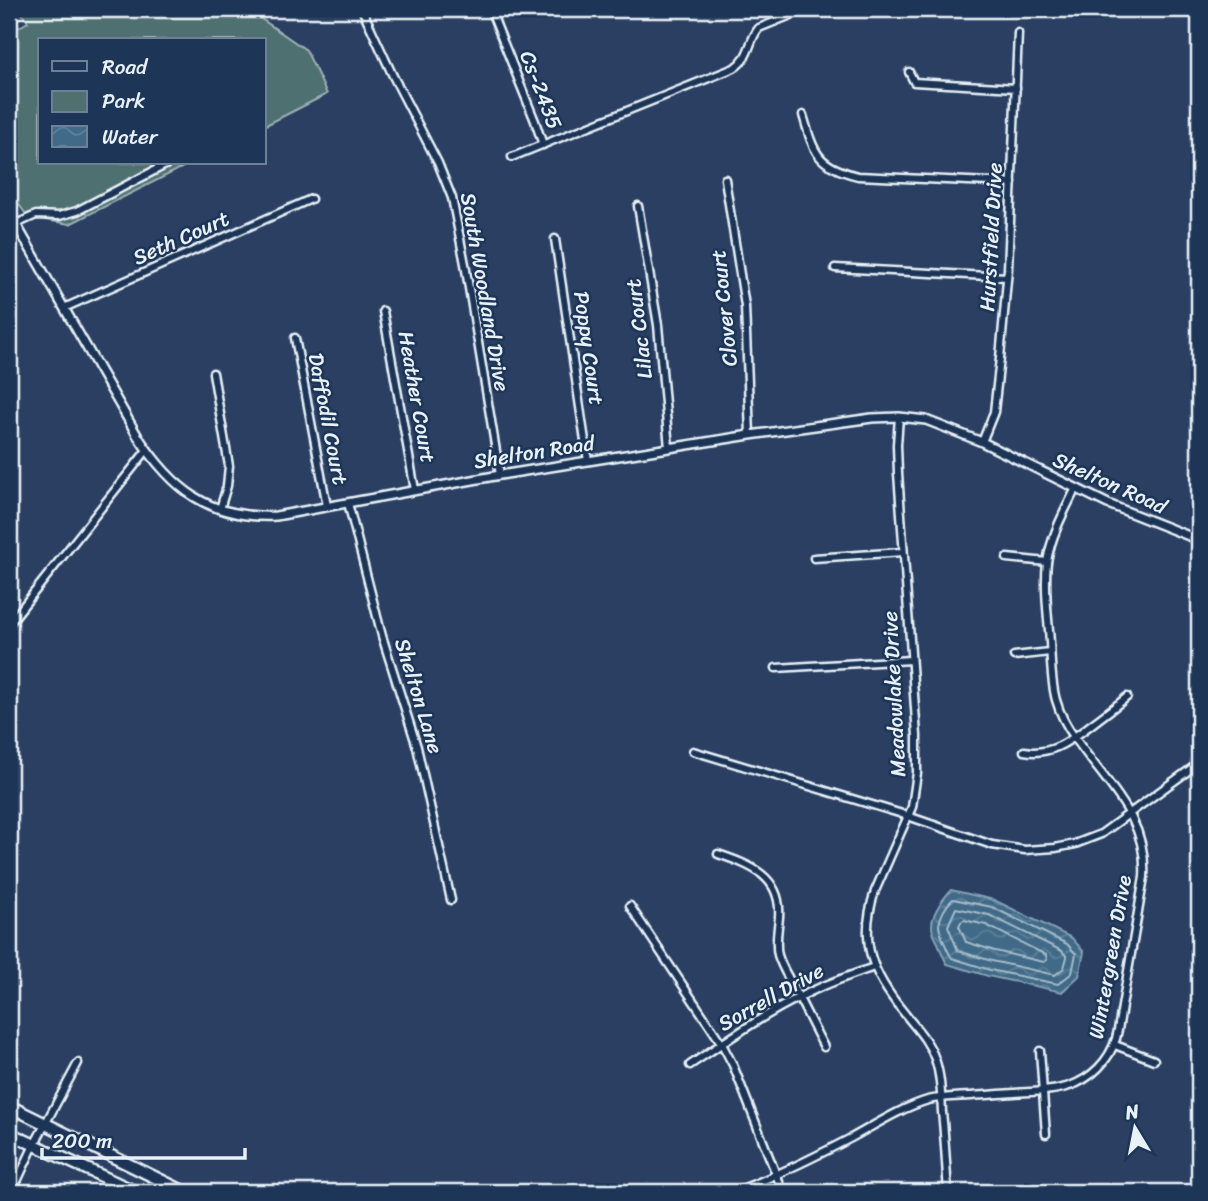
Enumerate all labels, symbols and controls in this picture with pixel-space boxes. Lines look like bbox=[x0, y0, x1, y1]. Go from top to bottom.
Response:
legend bbox=[38, 38, 266, 164]
street label: Cs-2435 bbox=[509, 45, 574, 135]
text: Road bbox=[102, 48, 149, 86]
text: Park bbox=[102, 82, 145, 120]
text: Water bbox=[102, 118, 159, 156]
street label: Hurstfield Drive bbox=[968, 161, 1014, 313]
street label: South Woodland Drive bbox=[449, 190, 521, 395]
street label: Seth Court bbox=[126, 200, 236, 276]
street label: Clover Court bbox=[699, 248, 749, 368]
street label: Lilac Court bbox=[614, 277, 664, 381]
street label: Poppy Court bbox=[562, 289, 616, 407]
street label: Heather Court bbox=[387, 328, 447, 466]
street label: Daffodil Court bbox=[297, 350, 359, 488]
street label: Shelton Road bbox=[471, 423, 599, 480]
street label: Shelton Road bbox=[1047, 441, 1175, 526]
street label: Meadowlake Drive bbox=[871, 610, 917, 778]
street label: Shelton Lane bbox=[383, 633, 455, 759]
street label: Wintergreen Drive bbox=[1077, 872, 1143, 1042]
street label: Sorrell Drive bbox=[711, 952, 831, 1042]
north arrow bbox=[1100, 1092, 1170, 1162]
text: N bbox=[1122, 1094, 1142, 1129]
scale bar bbox=[42, 1117, 245, 1161]
text: 200 m bbox=[52, 1122, 112, 1160]

